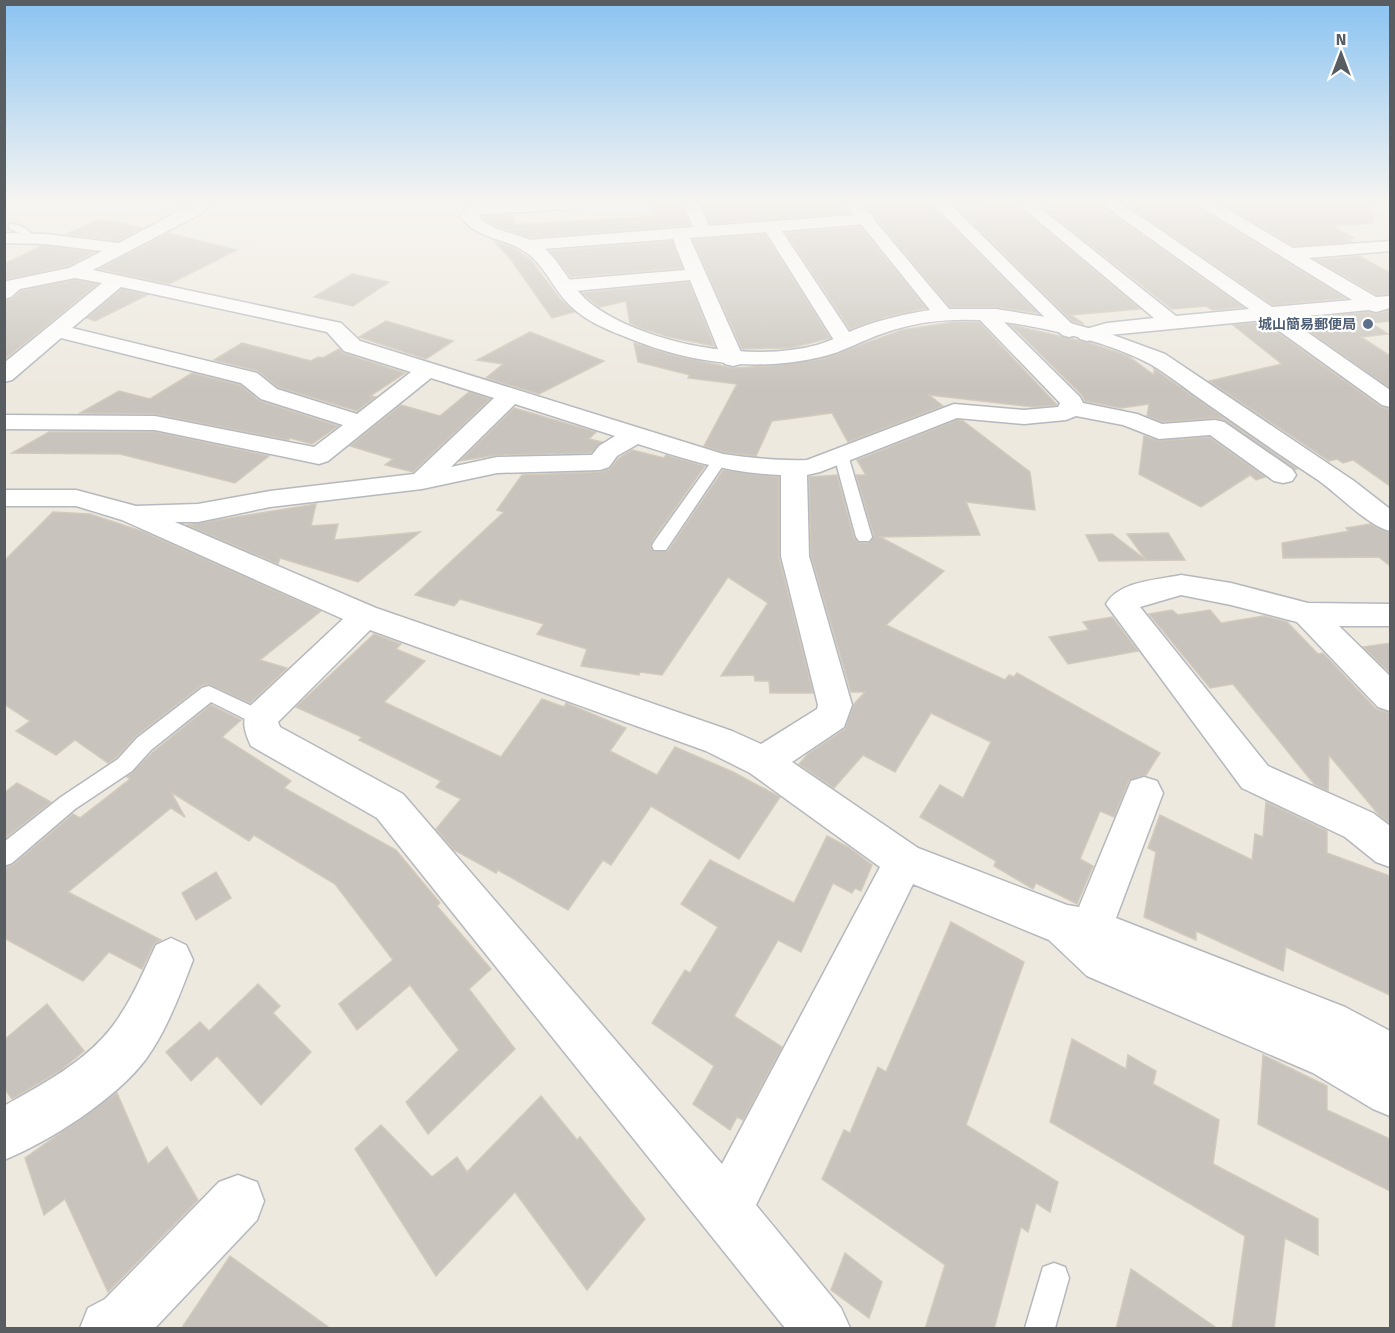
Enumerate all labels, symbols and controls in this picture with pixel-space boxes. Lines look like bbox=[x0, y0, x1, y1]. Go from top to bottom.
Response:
north arrow bbox=[1311, 24, 1371, 84]
text: N bbox=[1336, 30, 1346, 49]
place label: 城山簡易郵便局 bbox=[1258, 316, 1356, 333]
marker: 城山簡易郵便局 bbox=[1361, 317, 1375, 331]

